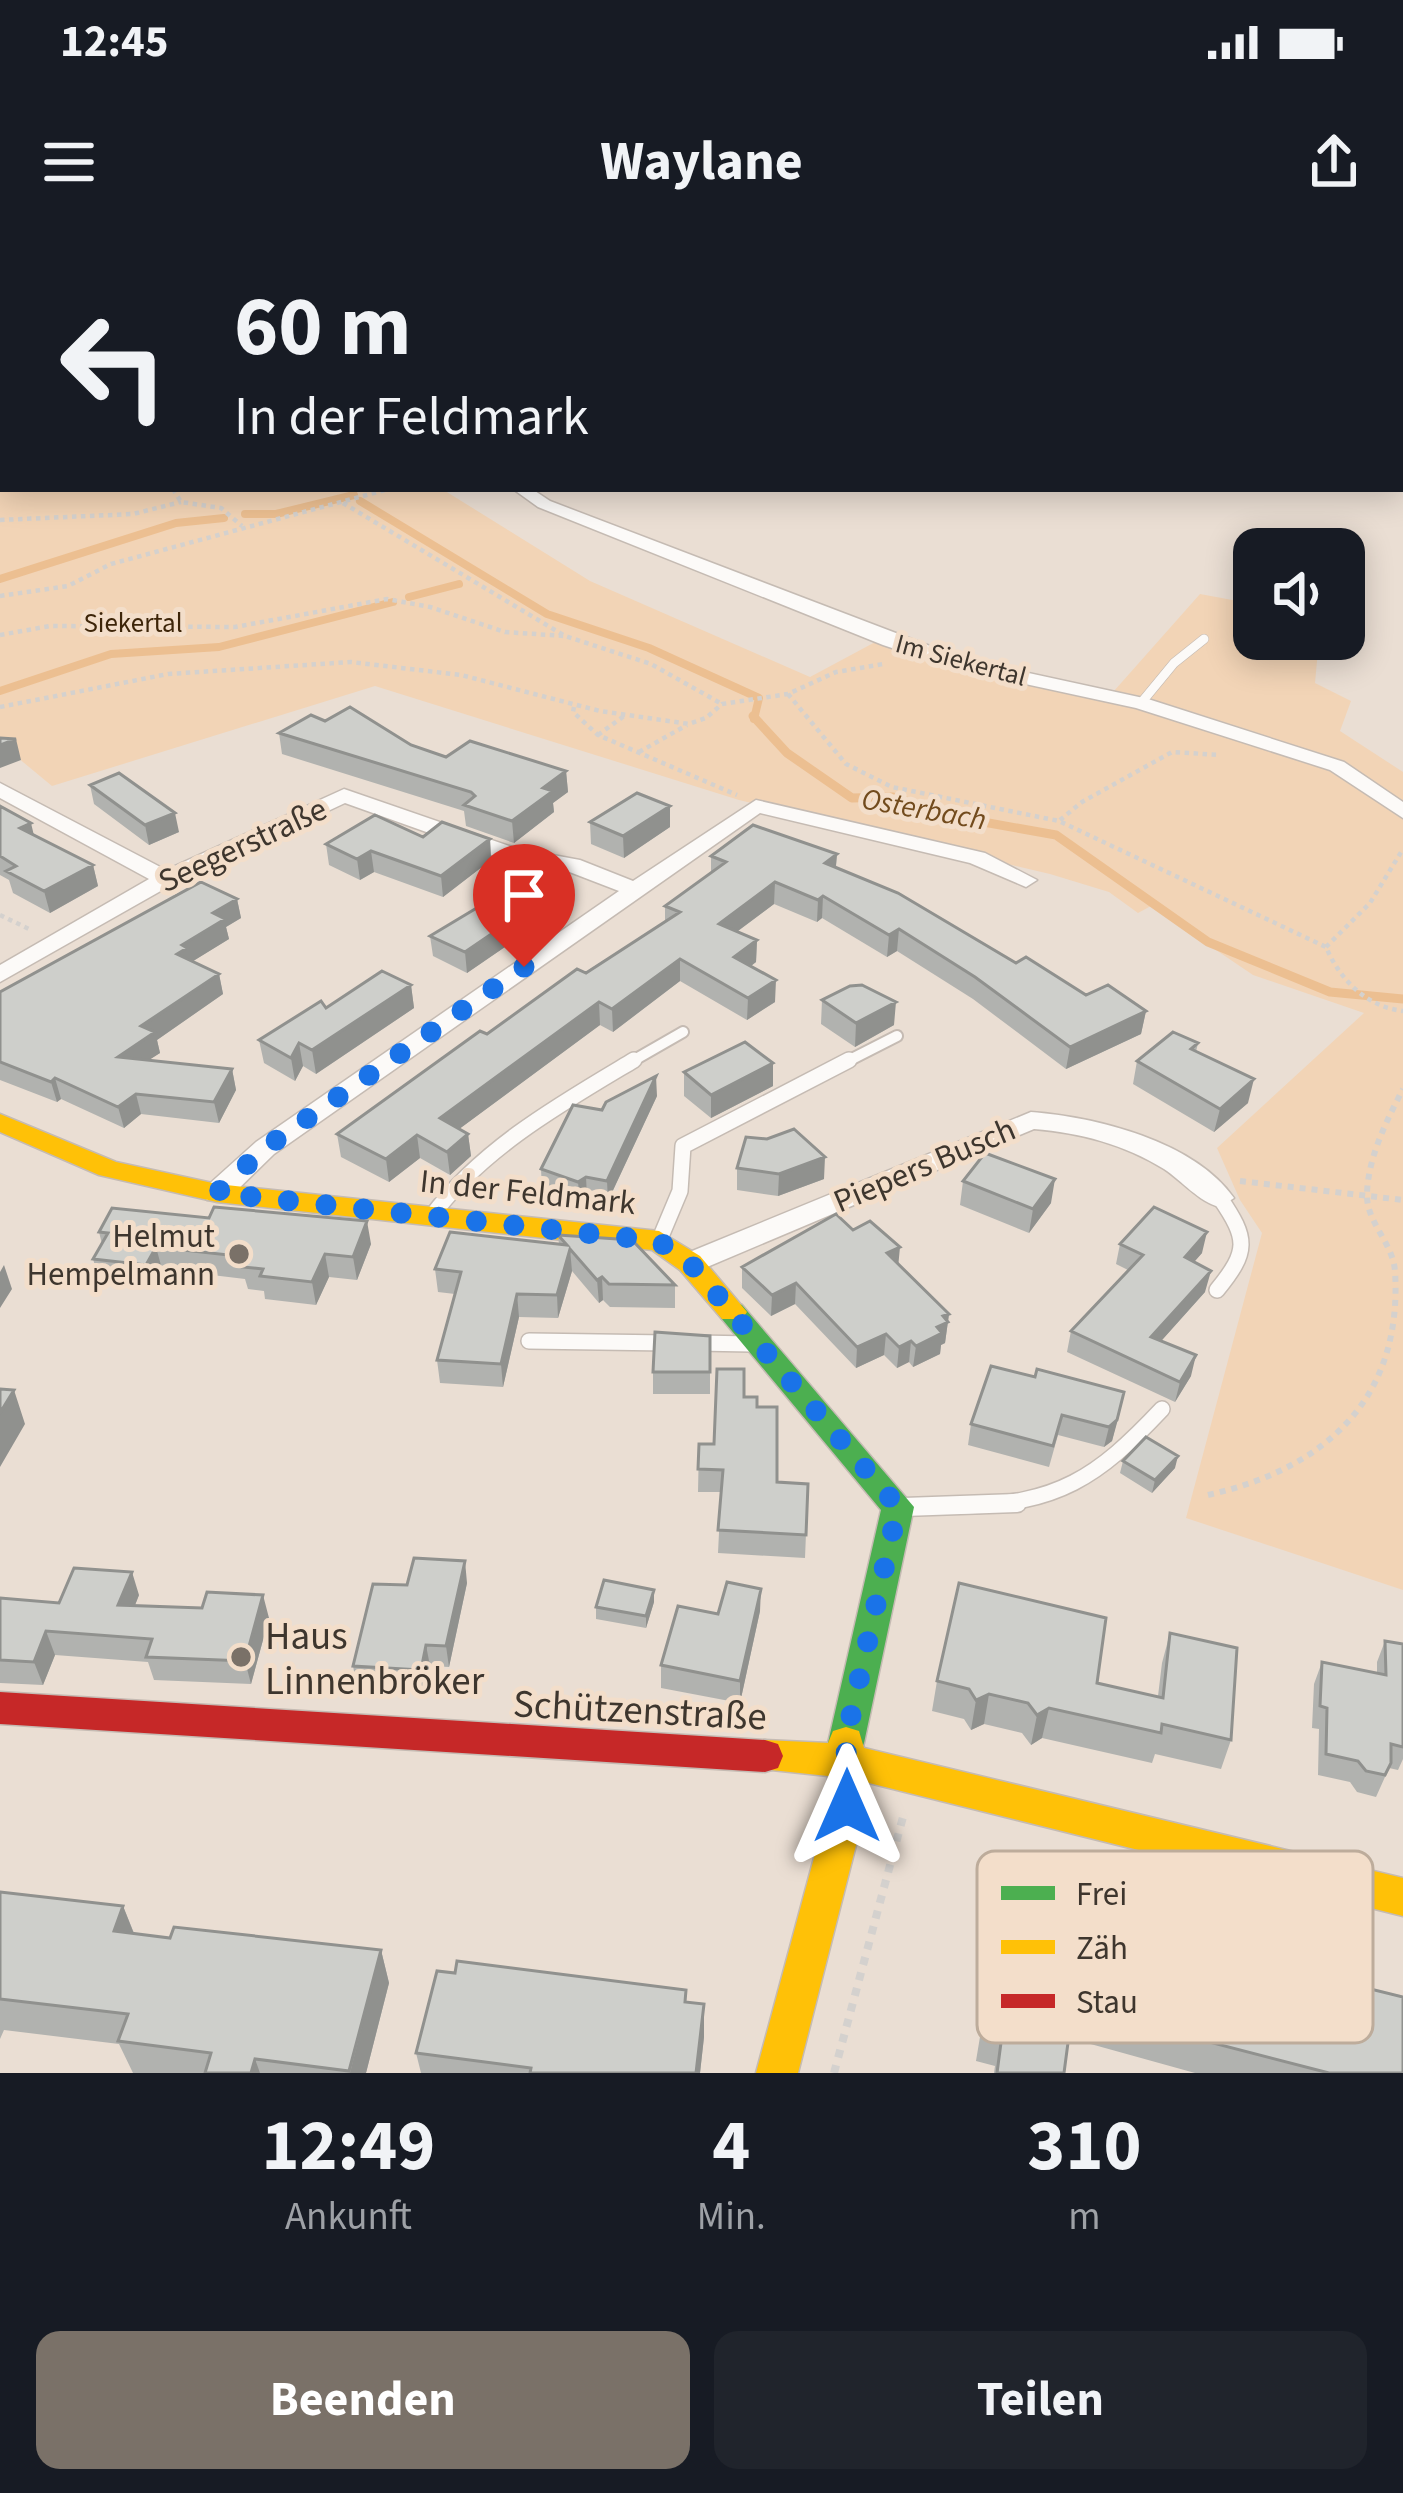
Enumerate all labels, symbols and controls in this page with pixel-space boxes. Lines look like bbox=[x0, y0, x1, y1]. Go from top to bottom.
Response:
text: 12:45 bbox=[60, 10, 169, 74]
text: Waylane bbox=[600, 124, 803, 201]
icon: menu bbox=[36, 129, 102, 195]
icon: share bbox=[1301, 129, 1367, 195]
text: 60 m bbox=[234, 268, 412, 388]
icon: left bbox=[36, 288, 192, 444]
text: In der Feldmark bbox=[234, 379, 589, 456]
map controls bbox=[1233, 528, 1365, 660]
button: sound bbox=[1233, 528, 1365, 660]
park label: Siekertal bbox=[83, 604, 183, 643]
street label: Im Siekertal bbox=[891, 624, 1031, 697]
water label: Osterbach bbox=[858, 777, 990, 842]
street label: Seegerstraße bbox=[151, 786, 335, 905]
pin bbox=[473, 844, 575, 967]
icon: arrive bbox=[491, 862, 557, 928]
street label: Piepers Busch bbox=[826, 1106, 1023, 1225]
street label: In der Feldmark bbox=[418, 1158, 639, 1227]
place label: Helmut Hempelmann bbox=[27, 1213, 215, 1298]
marker: Helmut Hempelmann bbox=[226, 1241, 252, 1267]
place label: Haus Linnenbröker bbox=[265, 1609, 485, 1710]
marker: Haus Linnenbröker bbox=[228, 1644, 254, 1670]
street label: Schützenstraße bbox=[512, 1676, 768, 1746]
position arrow bbox=[784, 1743, 910, 1869]
legend bbox=[977, 1851, 1373, 2043]
text: Frei bbox=[1076, 1871, 1127, 1918]
text: Zäh bbox=[1076, 1925, 1128, 1972]
text: Stau bbox=[1076, 1979, 1138, 2026]
text: 12:49 bbox=[262, 2095, 435, 2198]
text: 4 bbox=[712, 2095, 750, 2198]
text: 310 bbox=[1027, 2095, 1141, 2198]
text: Ankunft bbox=[285, 2189, 412, 2245]
text: Min. bbox=[697, 2189, 766, 2245]
text: m bbox=[1068, 2189, 1101, 2245]
button: Beenden bbox=[36, 2331, 690, 2469]
button: Teilen bbox=[714, 2331, 1367, 2469]

